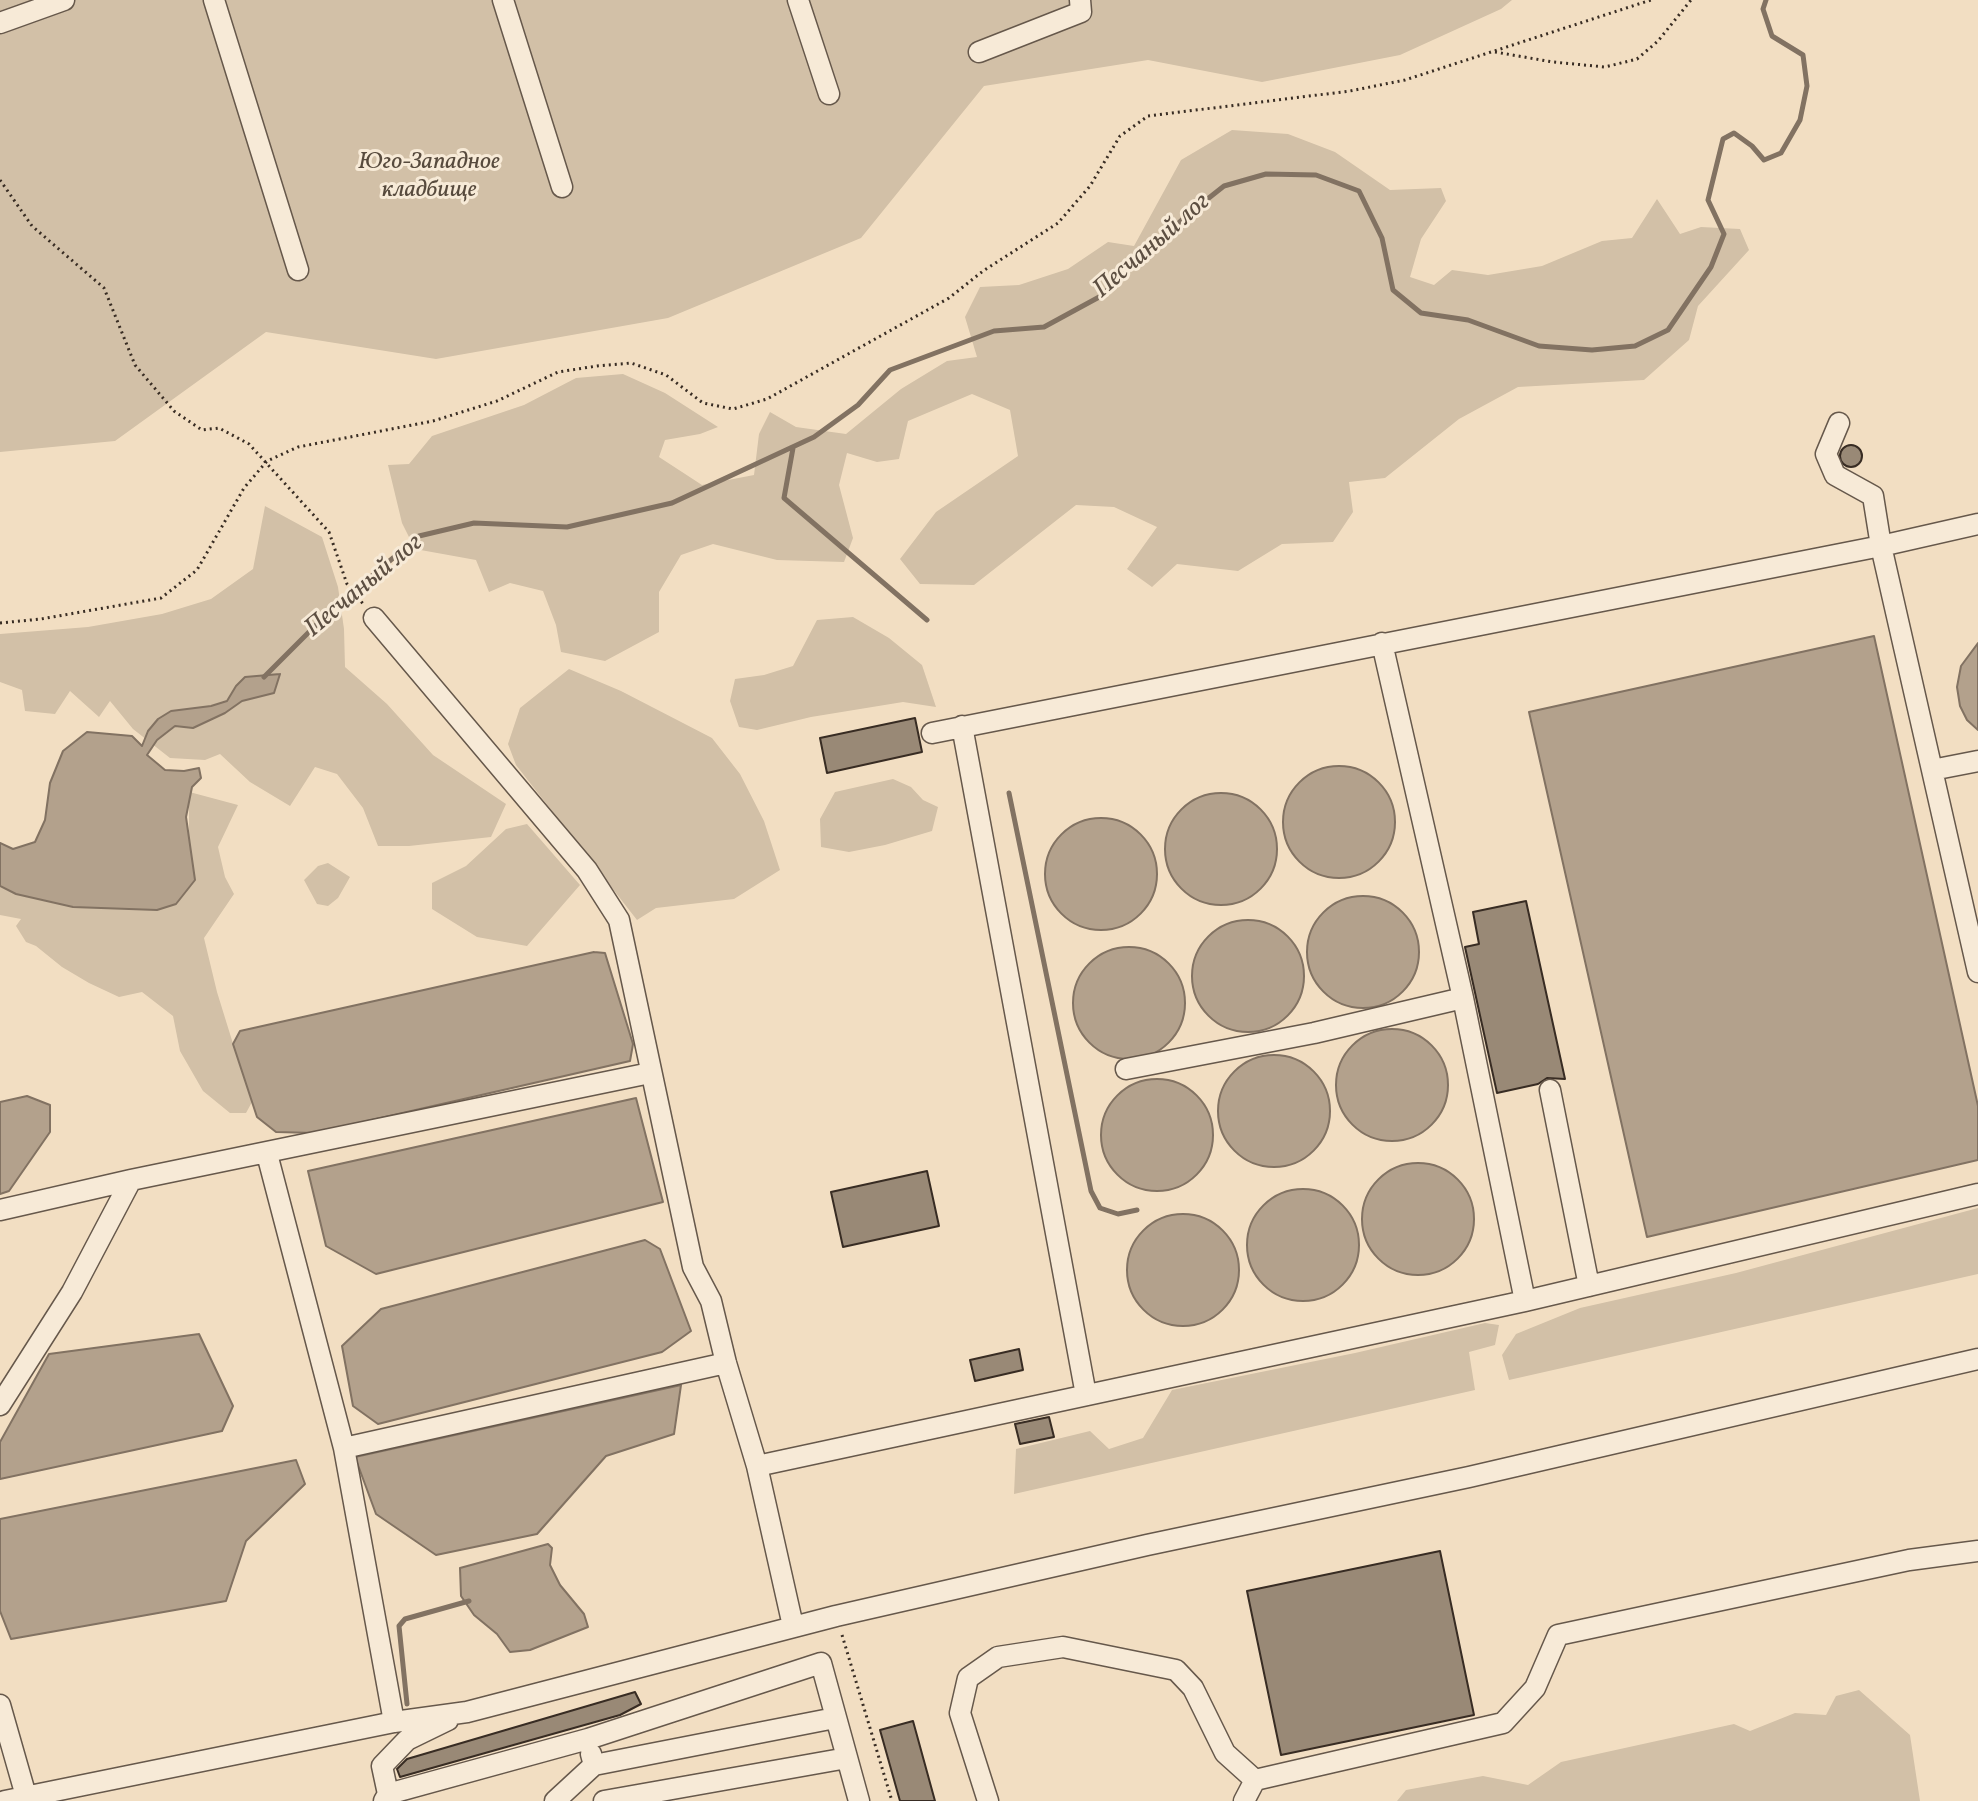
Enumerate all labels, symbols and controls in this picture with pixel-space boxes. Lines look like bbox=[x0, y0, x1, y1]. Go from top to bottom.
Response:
park label: Юго-Западное кладбище bbox=[358, 150, 500, 206]
water label: Песчаный лог bbox=[1088, 188, 1218, 306]
water label: Песчаный лог bbox=[300, 529, 430, 645]

